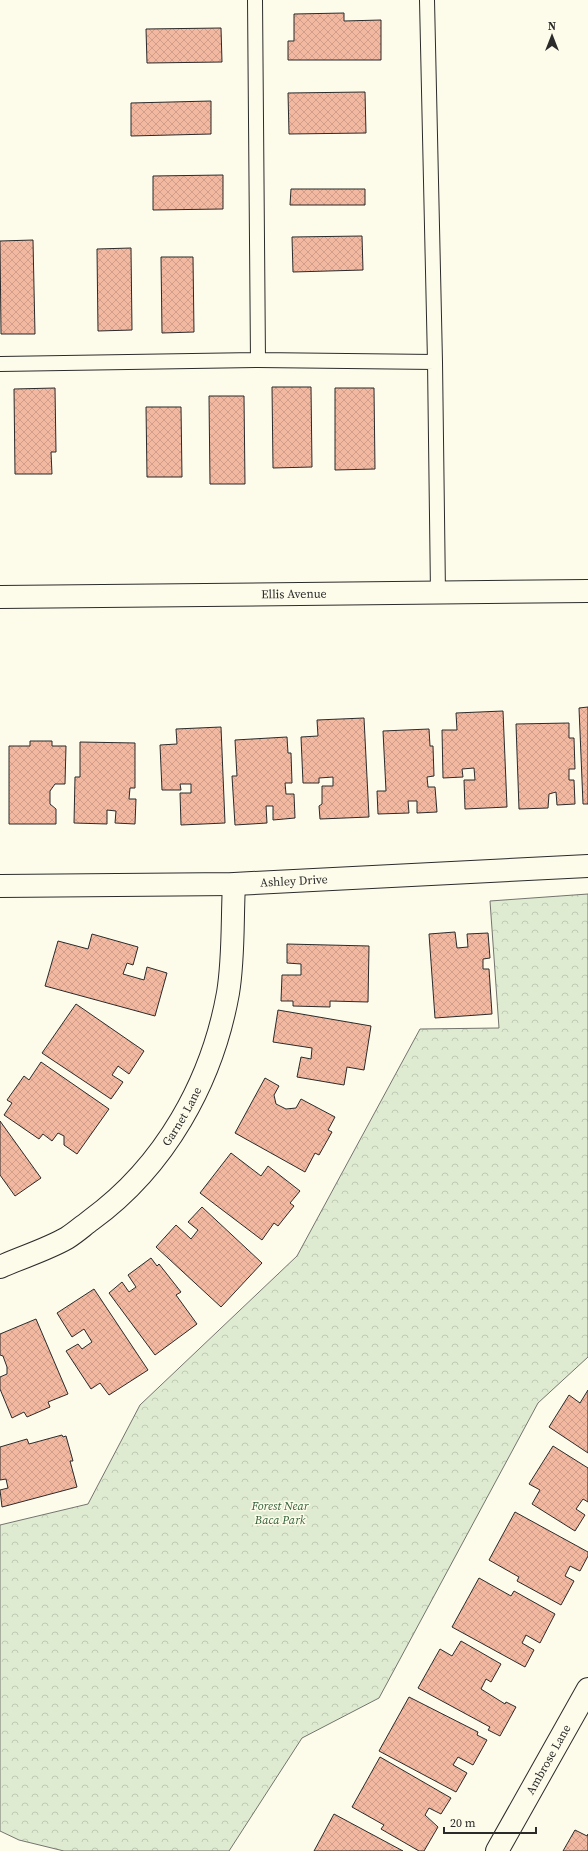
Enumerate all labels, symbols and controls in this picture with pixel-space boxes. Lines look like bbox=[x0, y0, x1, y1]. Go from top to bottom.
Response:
north arrow bbox=[532, 16, 572, 56]
text: N bbox=[548, 19, 556, 34]
street label: Ellis Avenue bbox=[261, 586, 327, 602]
street label: Ashley Drive bbox=[260, 871, 328, 891]
street label: Garnet Lane bbox=[158, 1084, 205, 1149]
park label: Forest Near Baca Park bbox=[251, 1498, 310, 1528]
street label: Ambrose Lane bbox=[522, 1722, 575, 1797]
scale bar bbox=[444, 1809, 536, 1835]
text: 20 m bbox=[450, 1815, 476, 1831]

